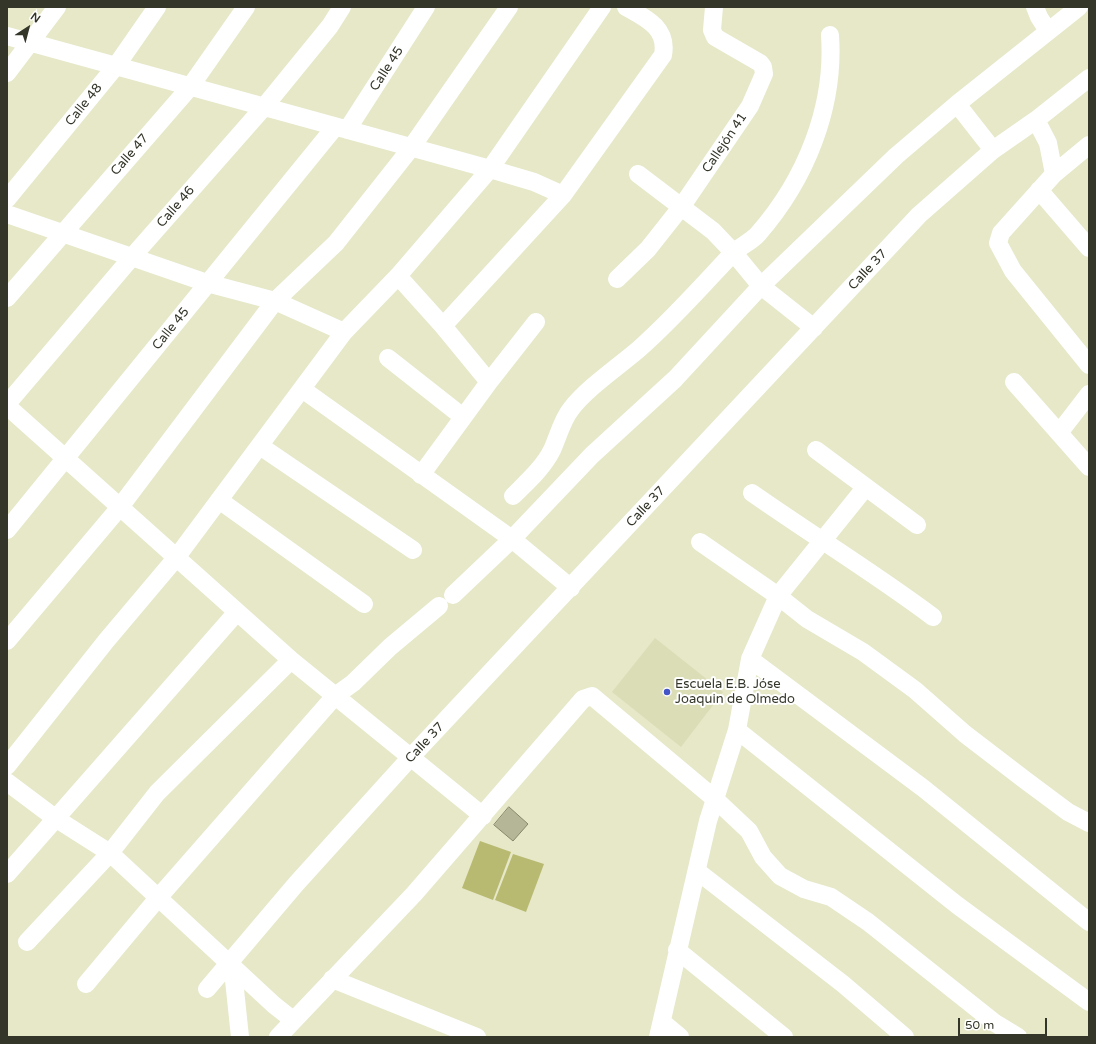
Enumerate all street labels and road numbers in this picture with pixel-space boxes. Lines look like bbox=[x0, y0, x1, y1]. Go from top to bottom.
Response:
street label: Calle 45 bbox=[367, 44, 407, 94]
street label: Calle 48 bbox=[62, 81, 106, 129]
street label: Callejón 41 bbox=[699, 110, 751, 176]
street label: Calle 47 bbox=[108, 131, 152, 179]
street label: Calle 46 bbox=[154, 183, 198, 231]
street label: Calle 37 bbox=[845, 246, 891, 294]
street label: Calle 45 bbox=[149, 305, 193, 353]
street label: Calle 37 bbox=[623, 483, 669, 531]
street label: Calle 37 bbox=[402, 719, 448, 767]

